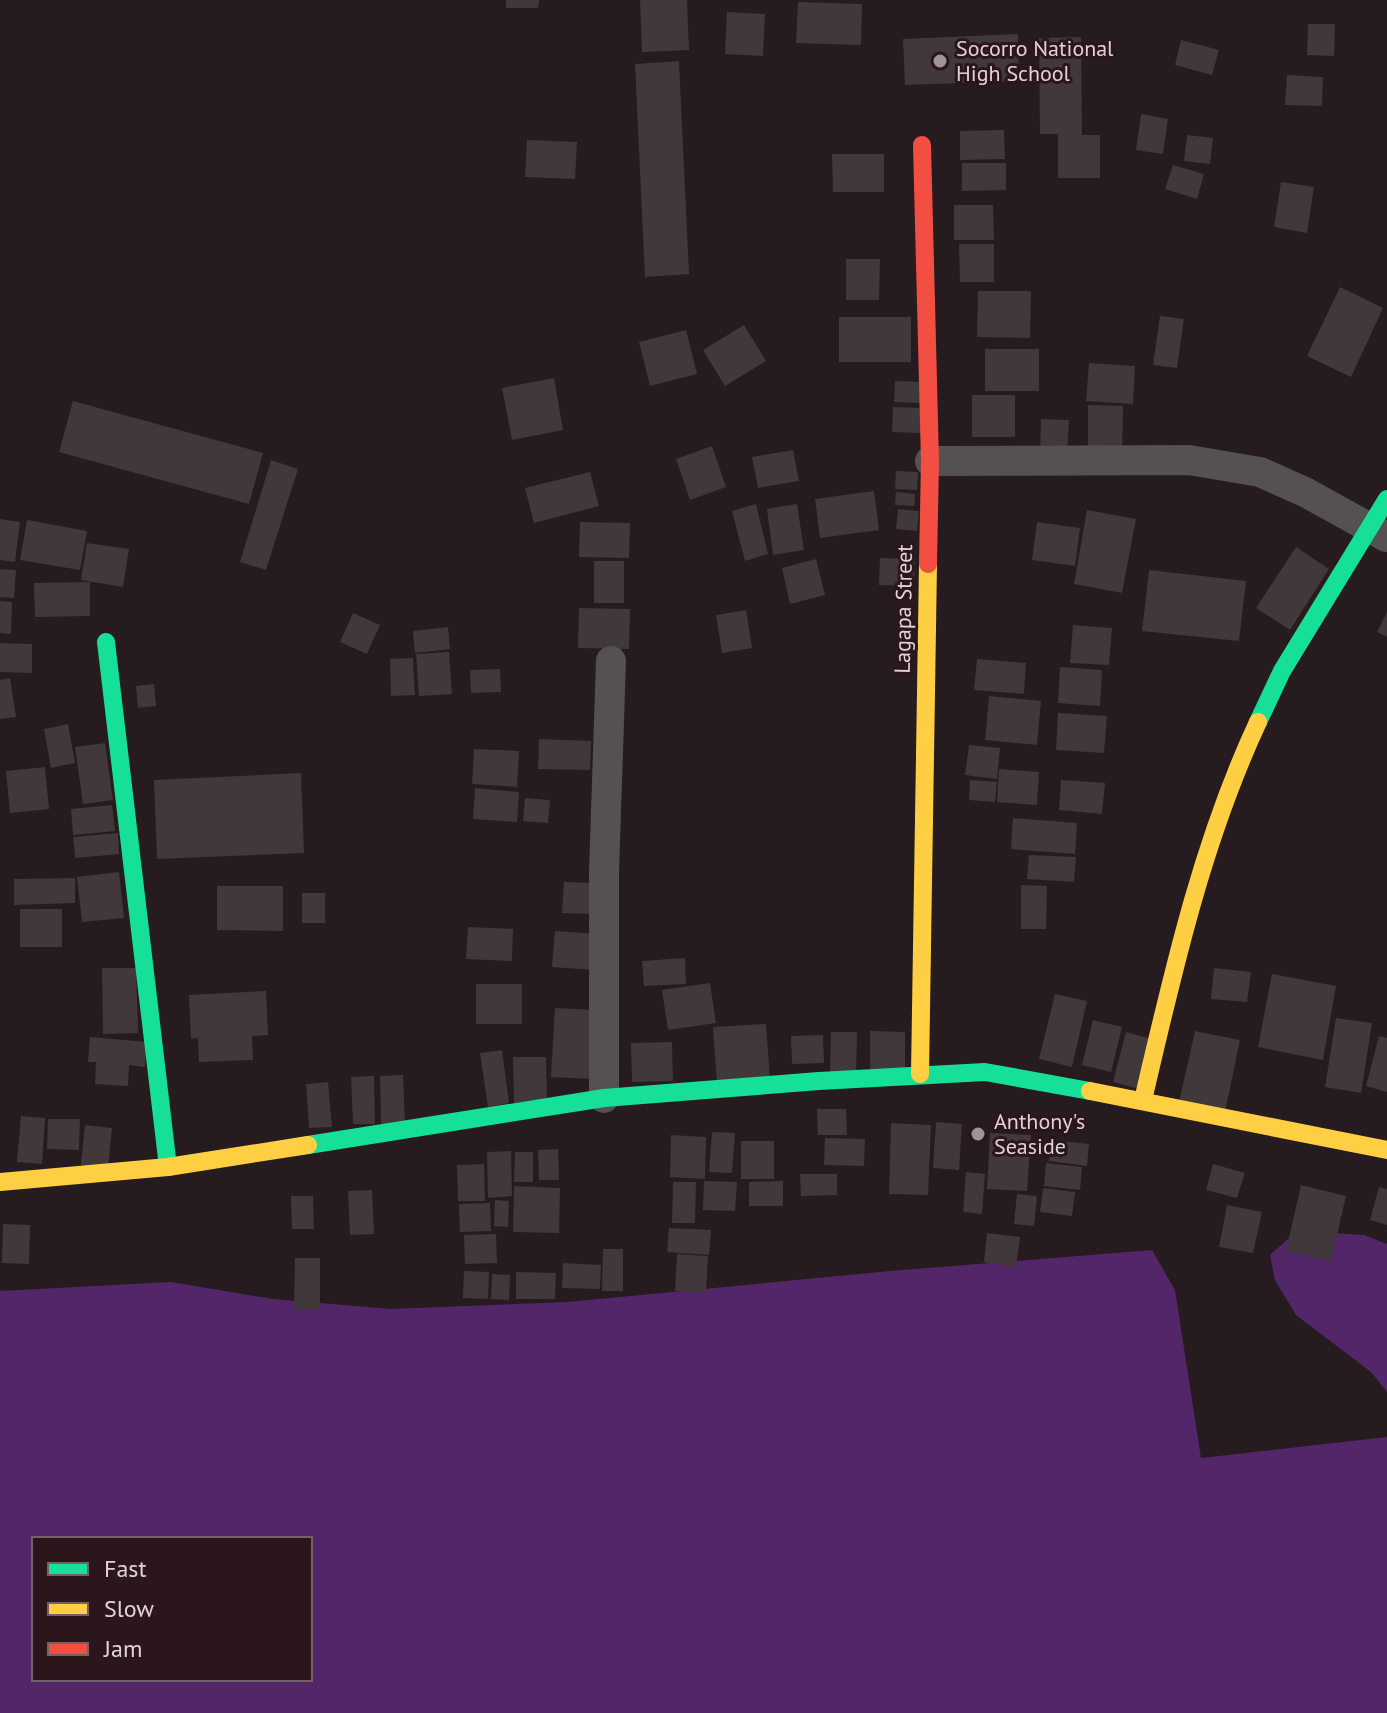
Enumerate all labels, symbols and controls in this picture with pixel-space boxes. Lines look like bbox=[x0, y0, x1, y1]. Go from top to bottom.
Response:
place label: Socorro National High School bbox=[956, 34, 1114, 87]
marker: Socorro National High School bbox=[931, 52, 949, 70]
street label: Lagapa Street bbox=[888, 544, 918, 674]
place label: Anthony's Seaside bbox=[994, 1107, 1085, 1160]
marker: Anthony's Seaside bbox=[969, 1125, 987, 1143]
legend bbox=[32, 1537, 312, 1681]
text: Fast bbox=[104, 1553, 147, 1584]
text: Slow bbox=[104, 1593, 154, 1624]
text: Jam bbox=[103, 1633, 142, 1664]

